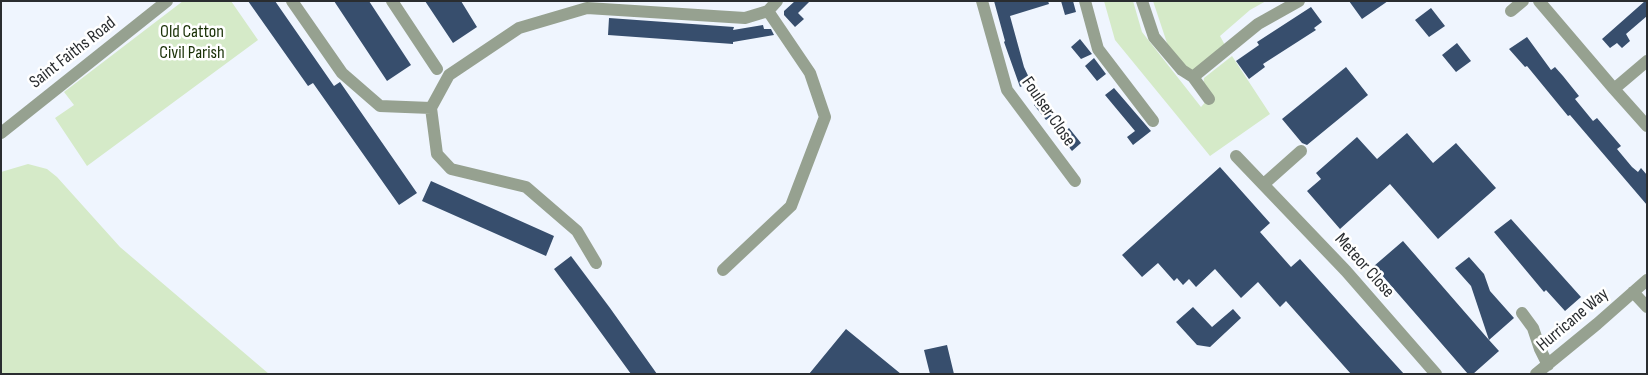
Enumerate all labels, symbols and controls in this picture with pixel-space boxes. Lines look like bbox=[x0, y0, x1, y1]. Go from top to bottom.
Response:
street label: Saint Faiths Road bbox=[26, 13, 120, 93]
park label: Old Catton Civil Parish bbox=[159, 21, 225, 64]
street label: Foulser Close bbox=[1016, 73, 1080, 151]
street label: Meteor Close bbox=[1329, 229, 1399, 303]
street label: Hurricane Way bbox=[1533, 284, 1613, 356]

